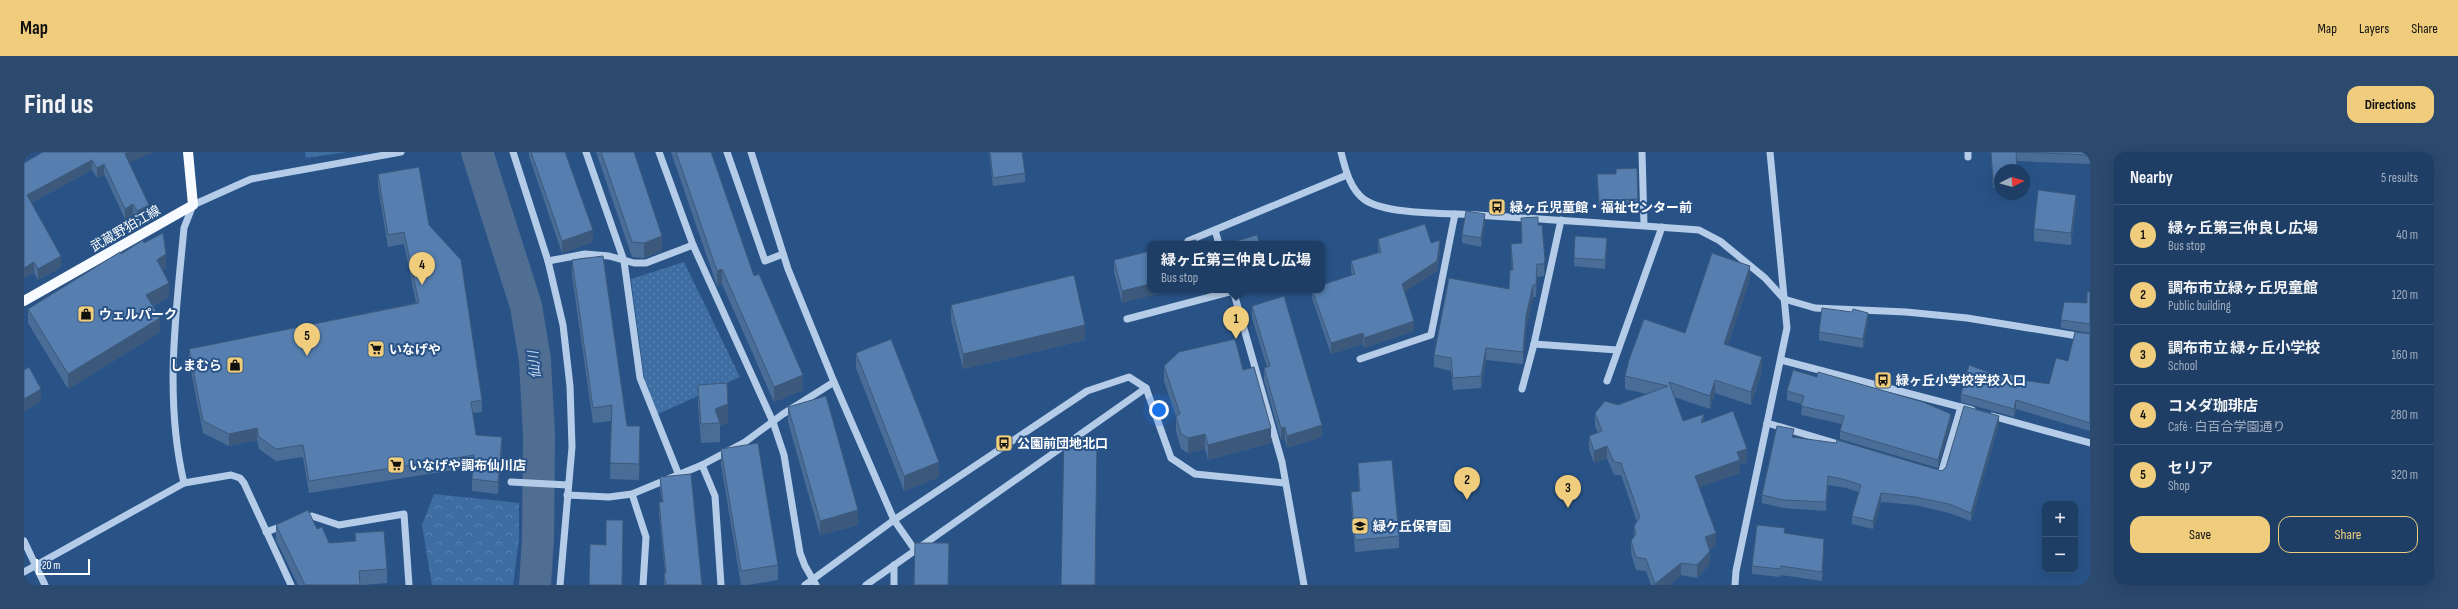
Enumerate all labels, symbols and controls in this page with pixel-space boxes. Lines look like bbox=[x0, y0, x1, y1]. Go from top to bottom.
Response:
text: Map bbox=[20, 17, 48, 40]
text: Map bbox=[2317, 20, 2337, 37]
text: Layers bbox=[2359, 20, 2389, 37]
text: Share bbox=[2411, 20, 2438, 37]
button: Directions bbox=[2347, 86, 2434, 123]
text: Find us bbox=[24, 88, 93, 121]
north arrow bbox=[1994, 164, 2030, 200]
text: Nearby bbox=[2130, 168, 2173, 188]
text: 5 results bbox=[2381, 170, 2418, 186]
bus stop icon: 緑ヶ丘児童館・福祉センター前 bbox=[1487, 197, 1507, 217]
place label: 緑ヶ丘児童館・福祉センター前 bbox=[1509, 200, 1692, 216]
street label: 武蔵野狛江線 bbox=[88, 202, 163, 255]
text: 緑ヶ丘第三仲良し広場 bbox=[2168, 219, 2318, 238]
text: 1 bbox=[2140, 227, 2146, 243]
text: 40 m bbox=[2396, 227, 2418, 243]
text: Bus stop bbox=[2168, 238, 2205, 254]
popup bbox=[1147, 241, 1325, 293]
text: 緑ヶ丘第三仲良し広場 bbox=[1161, 251, 1311, 270]
pin: 4 bbox=[409, 252, 435, 285]
text: Bus stop bbox=[1161, 270, 1198, 286]
text: 調布市立緑ヶ丘児童館 bbox=[2168, 279, 2318, 298]
text: 2 bbox=[2140, 287, 2146, 303]
text: 120 m bbox=[2392, 287, 2418, 303]
text: Public building bbox=[2168, 298, 2231, 314]
shop icon: ウェルパーク bbox=[76, 304, 96, 324]
pin: 1 bbox=[1223, 306, 1249, 339]
place label: ウェルパーク bbox=[99, 307, 177, 323]
pin: 5 bbox=[294, 323, 320, 356]
supermarket icon: いなげや bbox=[366, 339, 386, 359]
text: 調布市立 緑ヶ丘小学校 bbox=[2168, 339, 2320, 358]
place label: いなげや bbox=[389, 342, 441, 358]
text: 3 bbox=[2140, 347, 2146, 363]
text: 160 m bbox=[2392, 347, 2418, 363]
water label: 仙川 bbox=[524, 348, 544, 380]
shop icon: しまむら bbox=[225, 355, 245, 375]
place label: しまむら bbox=[170, 358, 222, 374]
text: School bbox=[2168, 358, 2198, 374]
bus stop icon: 緑ヶ丘小学校学校入口 bbox=[1873, 370, 1893, 390]
place label: 緑ヶ丘小学校学校入口 bbox=[1895, 373, 2026, 389]
text: コメダ珈琲店 bbox=[2168, 397, 2258, 416]
your location bbox=[1149, 400, 1169, 420]
text: 4 bbox=[2140, 407, 2146, 423]
text: 280 m bbox=[2391, 407, 2418, 423]
text: Café · 白百合学園通り bbox=[2168, 419, 2286, 435]
bus stop icon: 公園前団地北口 bbox=[994, 433, 1014, 453]
place label: 公園前団地北口 bbox=[1017, 436, 1108, 452]
supermarket icon: いなげや調布仙川店 bbox=[386, 455, 406, 475]
place label: いなげや調布仙川店 bbox=[409, 458, 526, 474]
text: セリア bbox=[2168, 459, 2213, 478]
pin: 2 bbox=[1454, 467, 1480, 500]
text: 5 bbox=[2140, 467, 2146, 483]
text: 320 m bbox=[2391, 467, 2418, 483]
pin: 3 bbox=[1555, 475, 1581, 508]
text: Shop bbox=[2168, 478, 2190, 494]
map controls bbox=[2042, 501, 2078, 573]
button: + bbox=[2042, 501, 2078, 537]
school or university icon: 緑ケ丘保育園 bbox=[1350, 516, 1370, 536]
button: Save bbox=[2130, 516, 2270, 553]
button: Share bbox=[2278, 516, 2418, 553]
place label: 緑ケ丘保育園 bbox=[1372, 519, 1451, 535]
button: − bbox=[2042, 537, 2078, 573]
scale bar bbox=[36, 557, 90, 576]
text: 20 m bbox=[42, 559, 60, 572]

